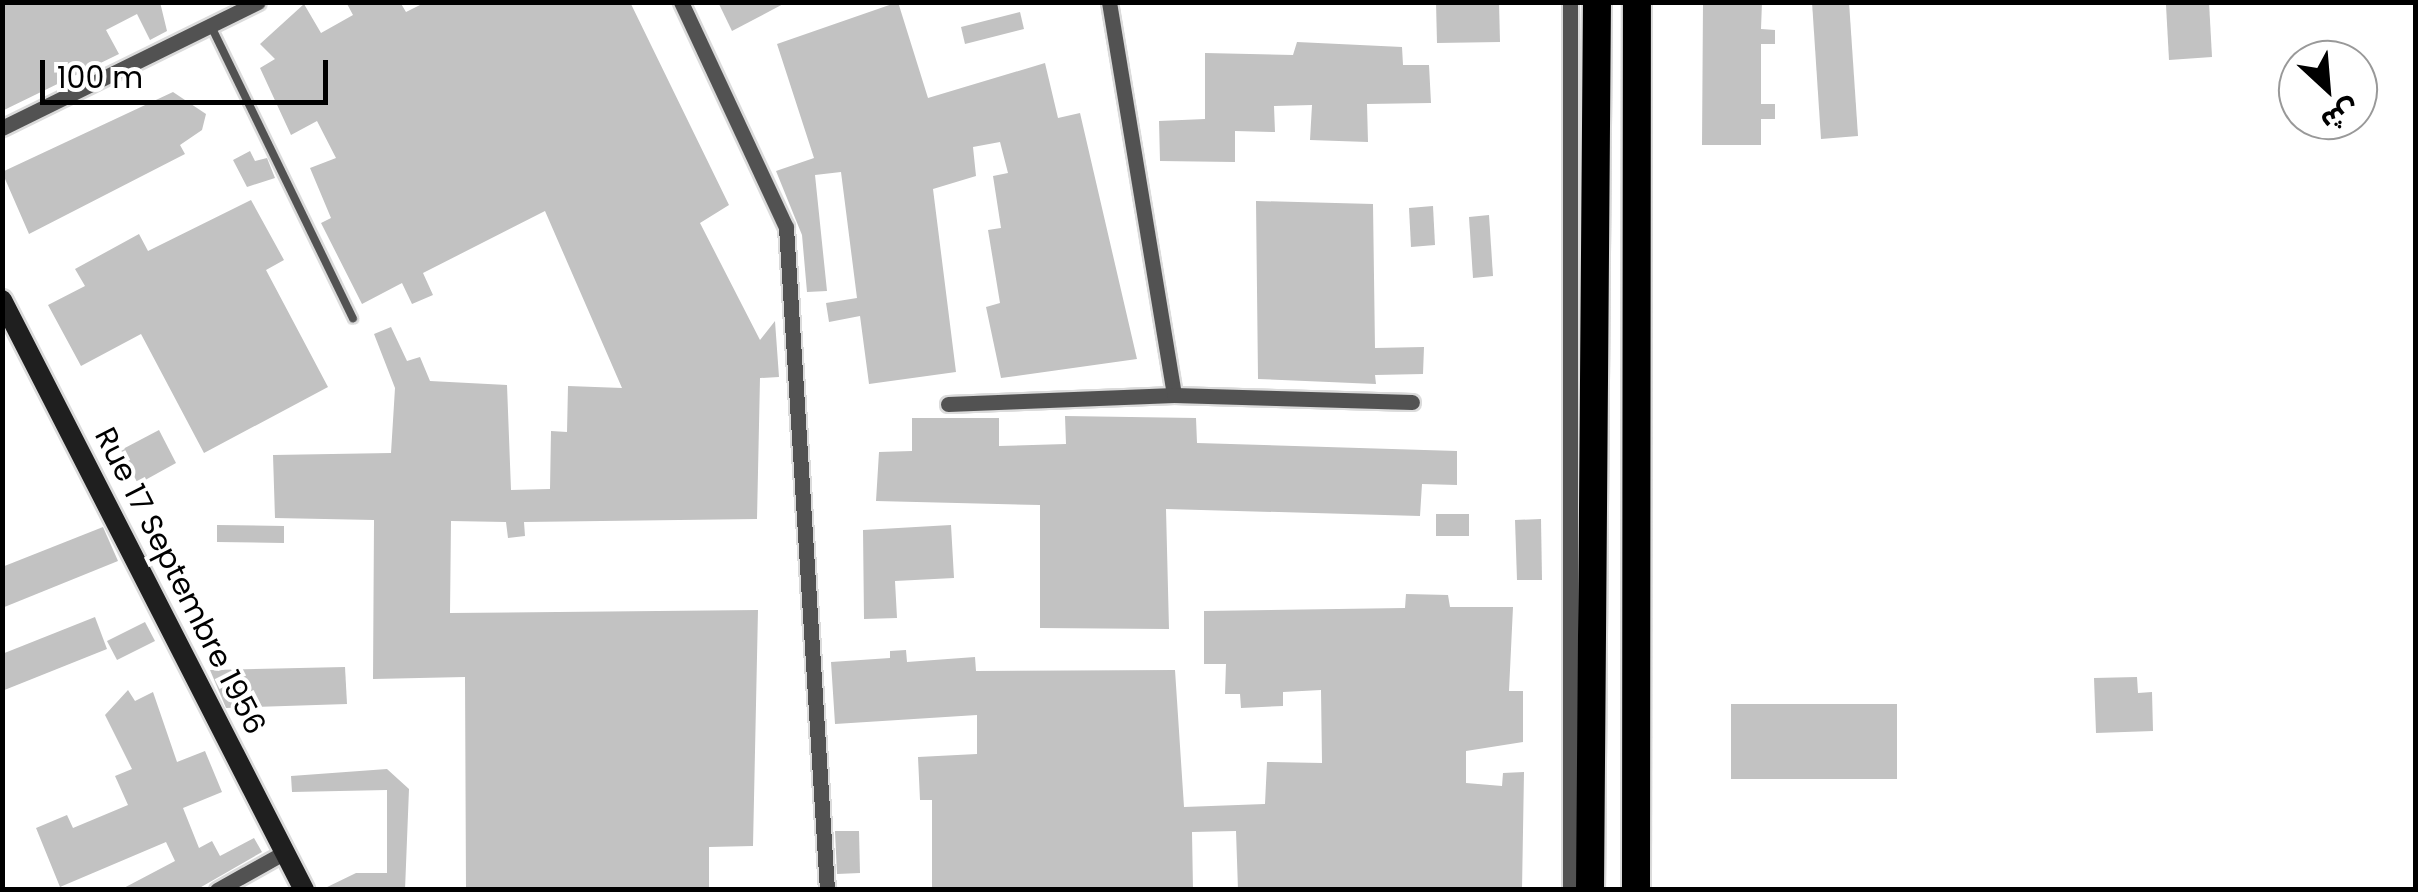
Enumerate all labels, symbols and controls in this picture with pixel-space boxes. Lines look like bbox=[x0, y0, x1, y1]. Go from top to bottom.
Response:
scale bar bbox=[45, 40, 332, 102]
north arrow bbox=[2278, 40, 2378, 140]
text: 100 m bbox=[57, 56, 143, 99]
text: ش bbox=[2315, 90, 2366, 142]
street label: Rue 17 Septembre 1956 bbox=[87, 422, 273, 740]

